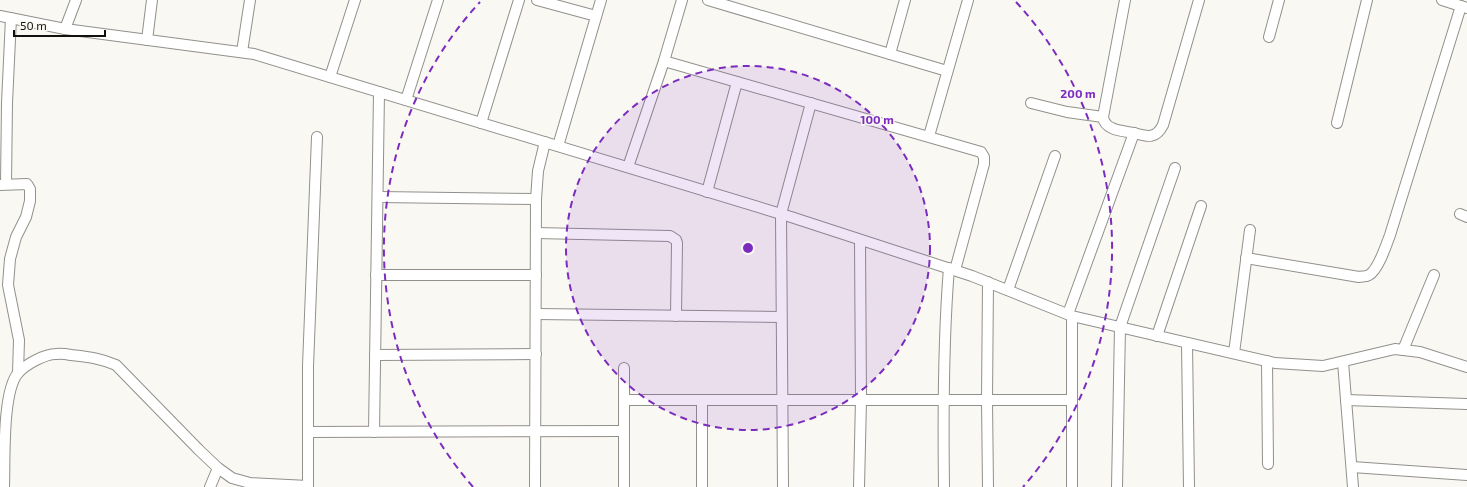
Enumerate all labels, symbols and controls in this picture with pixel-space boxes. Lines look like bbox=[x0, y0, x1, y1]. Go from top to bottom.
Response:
scale bar bbox=[14, 12, 105, 38]
text: 50 m bbox=[20, 18, 47, 32]
text: 200 m bbox=[1060, 86, 1096, 100]
text: 100 m bbox=[860, 112, 894, 126]
centre of rings bbox=[741, 241, 755, 255]

